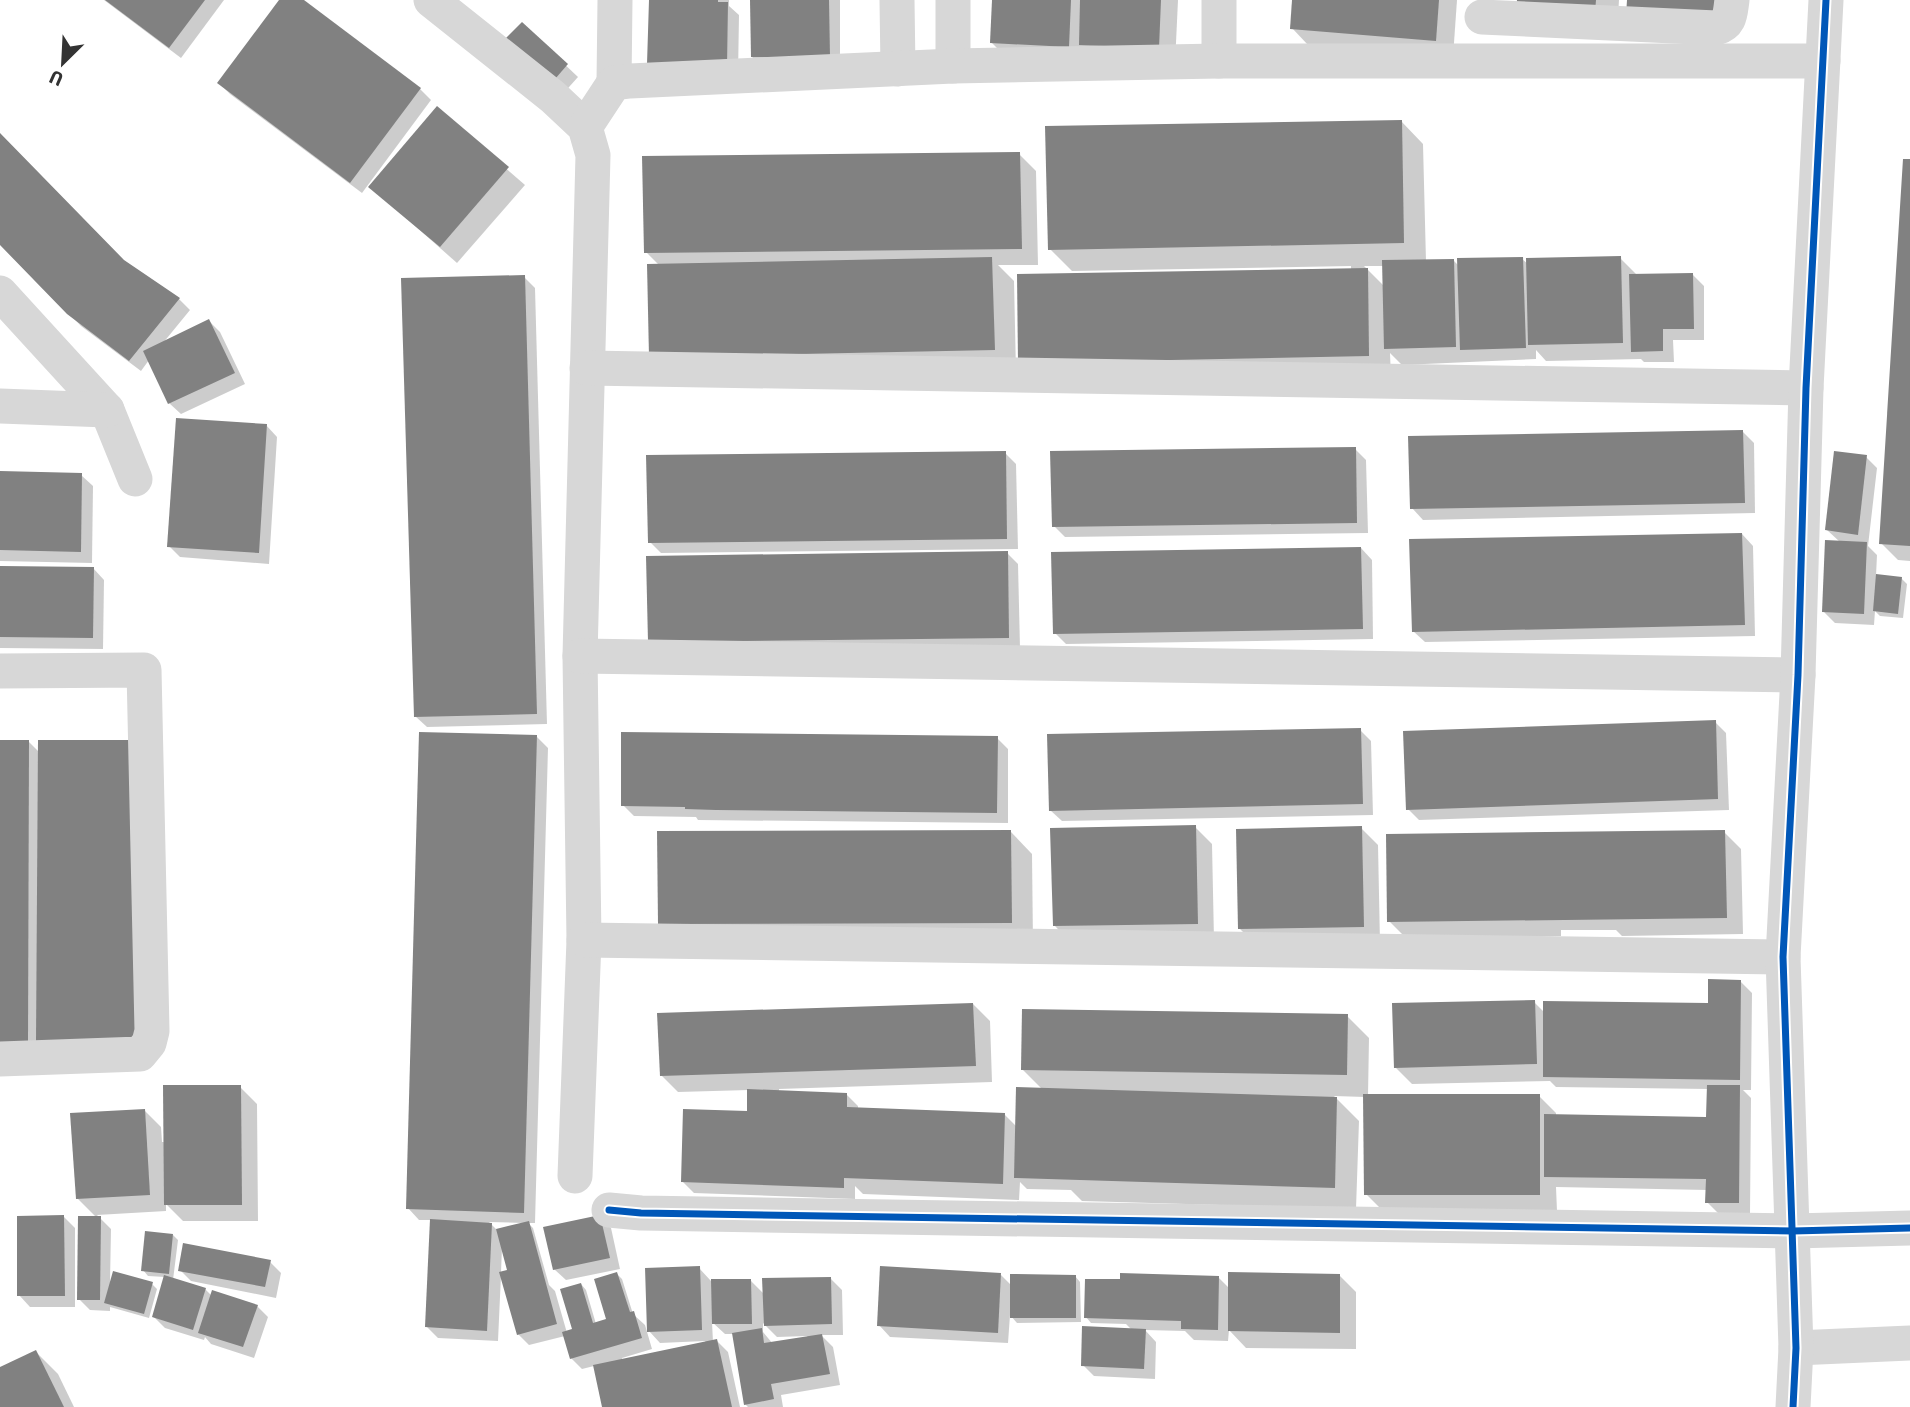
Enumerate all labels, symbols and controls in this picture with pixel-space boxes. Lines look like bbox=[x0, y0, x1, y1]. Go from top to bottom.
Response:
north arrow bbox=[28, 28, 98, 98]
text: U bbox=[46, 64, 67, 91]

